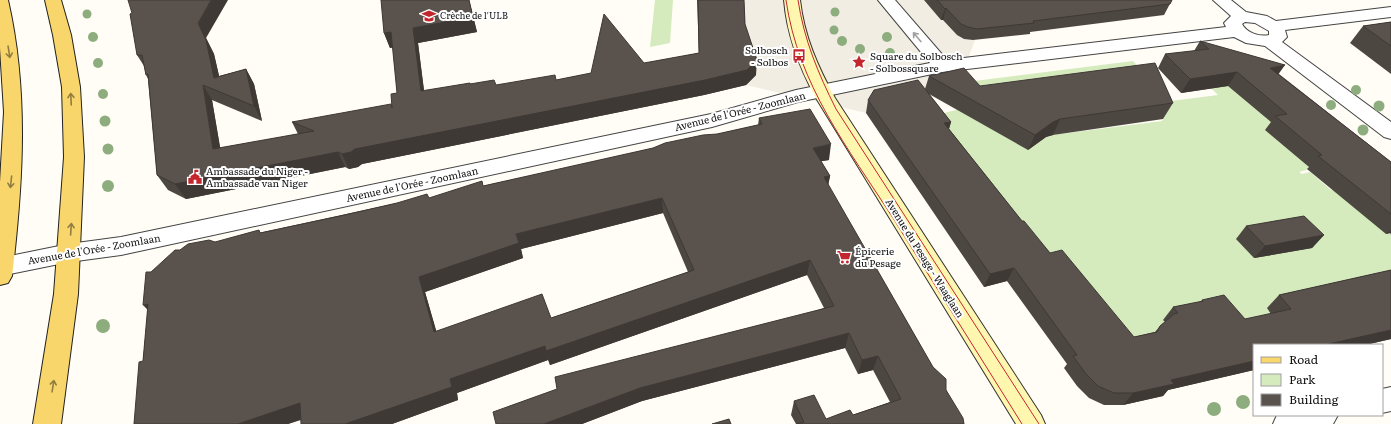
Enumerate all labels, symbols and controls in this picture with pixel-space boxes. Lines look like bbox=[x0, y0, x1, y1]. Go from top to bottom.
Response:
school or university icon: Crèche de l'ULB bbox=[421, 8, 437, 24]
place label: Crèche de l'ULB bbox=[440, 8, 508, 22]
one-way arrow bbox=[912, 31, 921, 42]
place label: Solbosch - Solbos bbox=[745, 42, 788, 69]
one-way arrow bbox=[6, 45, 14, 58]
bus stop icon: Solbosch - Solbos bbox=[791, 48, 807, 64]
place label: Square du Solbosch - Solbossquare bbox=[870, 48, 963, 75]
place icon: Square du Solbosch - Solbossquare bbox=[851, 54, 867, 70]
street label: Avenue de l'Orée - Zoomlaan bbox=[673, 87, 807, 134]
one-way arrow bbox=[68, 93, 75, 106]
street label: Avenue de l'Orée - Zoomlaan bbox=[345, 162, 480, 205]
place label: Ambassade du Niger - Ambassade van Niger bbox=[206, 163, 308, 190]
public building icon: Ambassade du Niger - Ambassade van Niger bbox=[187, 169, 203, 185]
one-way arrow bbox=[8, 175, 15, 188]
street label: Avenue du Pesage - Waaglaan bbox=[882, 195, 969, 321]
one-way arrow bbox=[68, 223, 75, 236]
street label: Avenue de l'Orée - Zoomlaan bbox=[26, 229, 162, 268]
place label: Épicerie du Pesage bbox=[855, 243, 901, 270]
supermarket icon: Épicerie du Pesage bbox=[836, 249, 852, 265]
legend bbox=[1253, 344, 1383, 416]
text: Road bbox=[1289, 350, 1319, 368]
text: Park bbox=[1289, 370, 1316, 388]
one-way arrow bbox=[49, 379, 57, 392]
text: Building bbox=[1289, 390, 1339, 408]

